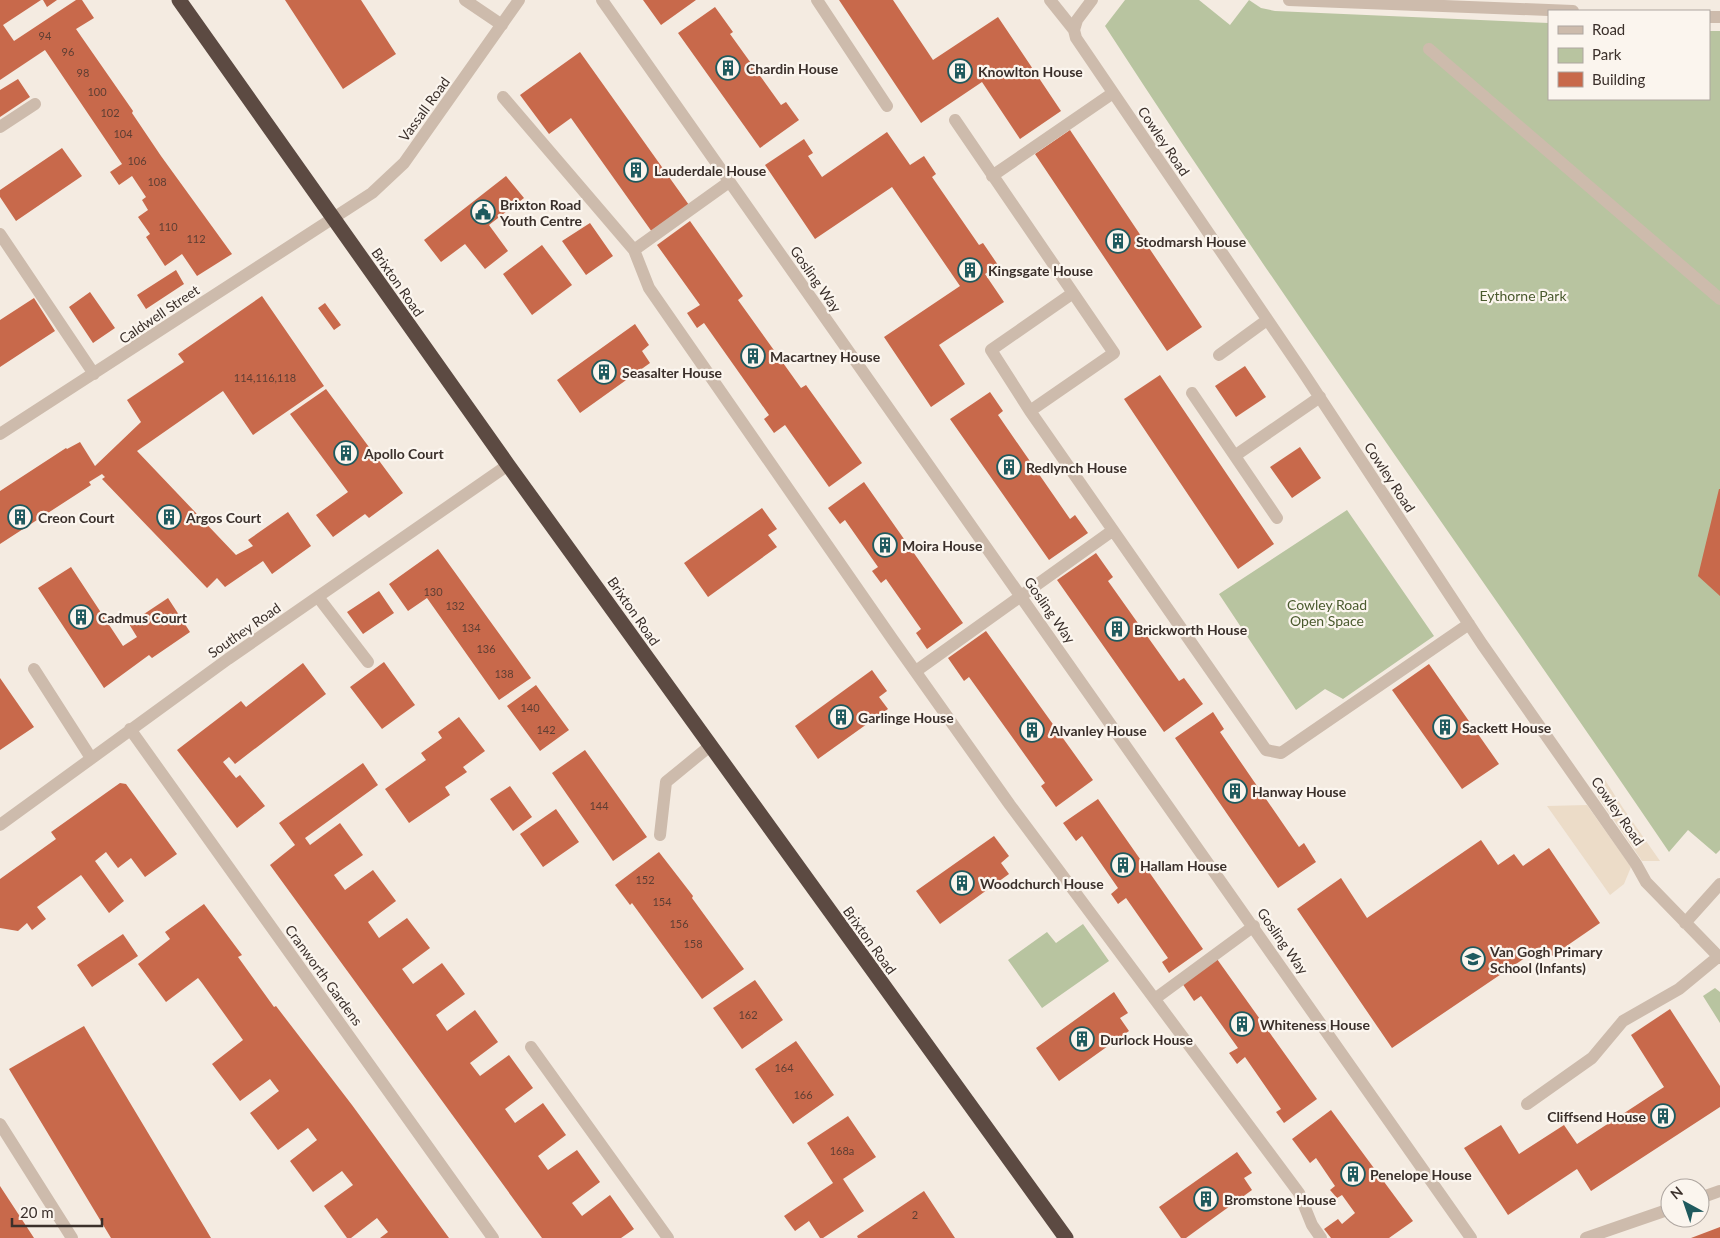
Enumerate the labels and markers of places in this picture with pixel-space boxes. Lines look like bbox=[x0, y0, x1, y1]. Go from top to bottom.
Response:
building icon: Chardin House bbox=[715, 55, 741, 81]
building icon: Knowlton House bbox=[947, 58, 973, 84]
place label: Chardin House bbox=[746, 60, 839, 77]
place label: Knowlton House bbox=[978, 63, 1083, 80]
building icon: Lauderdale House bbox=[623, 157, 649, 183]
place label: Lauderdale House bbox=[654, 162, 767, 179]
place label: Brixton Road Youth Centre bbox=[499, 196, 583, 229]
public building icon: Brixton Road Youth Centre bbox=[470, 199, 496, 225]
building icon: Stodmarsh House bbox=[1105, 228, 1131, 254]
place label: Stodmarsh House bbox=[1136, 233, 1247, 250]
building icon: Kingsgate House bbox=[957, 257, 983, 283]
place label: Kingsgate House bbox=[988, 262, 1094, 279]
building icon: Macartney House bbox=[740, 343, 766, 369]
place label: Macartney House bbox=[770, 348, 881, 365]
building icon: Seasalter House bbox=[591, 359, 617, 385]
place label: Seasalter House bbox=[622, 364, 723, 381]
building icon: Apollo Court bbox=[333, 440, 359, 466]
place label: Apollo Court bbox=[363, 445, 444, 462]
building icon: Redlynch House bbox=[996, 454, 1022, 480]
place label: Redlynch House bbox=[1026, 459, 1127, 476]
building icon: Creon Court bbox=[7, 504, 33, 530]
building icon: Argos Court bbox=[156, 504, 182, 530]
place label: Creon Court bbox=[38, 509, 115, 526]
place label: Argos Court bbox=[185, 509, 262, 526]
building icon: Moira House bbox=[872, 532, 898, 558]
place label: Moira House bbox=[902, 537, 983, 554]
building icon: Cadmus Court bbox=[68, 604, 94, 630]
place label: Cadmus Court bbox=[98, 609, 188, 626]
building icon: Brickworth House bbox=[1104, 616, 1130, 642]
place label: Brickworth House bbox=[1134, 621, 1248, 638]
building icon: Garlinge House bbox=[828, 704, 854, 730]
place label: Garlinge House bbox=[858, 709, 954, 726]
building icon: Sackett House bbox=[1432, 714, 1458, 740]
building icon: Alvanley House bbox=[1019, 717, 1045, 743]
place label: Sackett House bbox=[1462, 719, 1552, 736]
place label: Alvanley House bbox=[1049, 722, 1147, 739]
building icon: Hanway House bbox=[1222, 778, 1248, 804]
place label: Hanway House bbox=[1252, 783, 1347, 800]
building icon: Hallam House bbox=[1110, 852, 1136, 878]
place label: Hallam House bbox=[1140, 857, 1228, 874]
building icon: Woodchurch House bbox=[949, 870, 975, 896]
place label: Woodchurch House bbox=[980, 875, 1104, 892]
place label: Van Gogh Primary School (Infants) bbox=[1489, 943, 1603, 976]
school or university icon: Van Gogh Primary School (Infants) bbox=[1460, 946, 1486, 972]
building icon: Whiteness House bbox=[1229, 1011, 1255, 1037]
place label: Whiteness House bbox=[1260, 1016, 1370, 1033]
building icon: Durlock House bbox=[1069, 1026, 1095, 1052]
place label: Durlock House bbox=[1100, 1031, 1193, 1048]
building icon: Cliffsend House bbox=[1650, 1103, 1676, 1129]
place label: Cliffsend House bbox=[1547, 1108, 1647, 1125]
building icon: Penelope House bbox=[1340, 1161, 1366, 1187]
place label: Penelope House bbox=[1370, 1166, 1472, 1183]
building icon: Bromstone House bbox=[1193, 1186, 1219, 1212]
place label: Bromstone House bbox=[1224, 1191, 1337, 1208]

